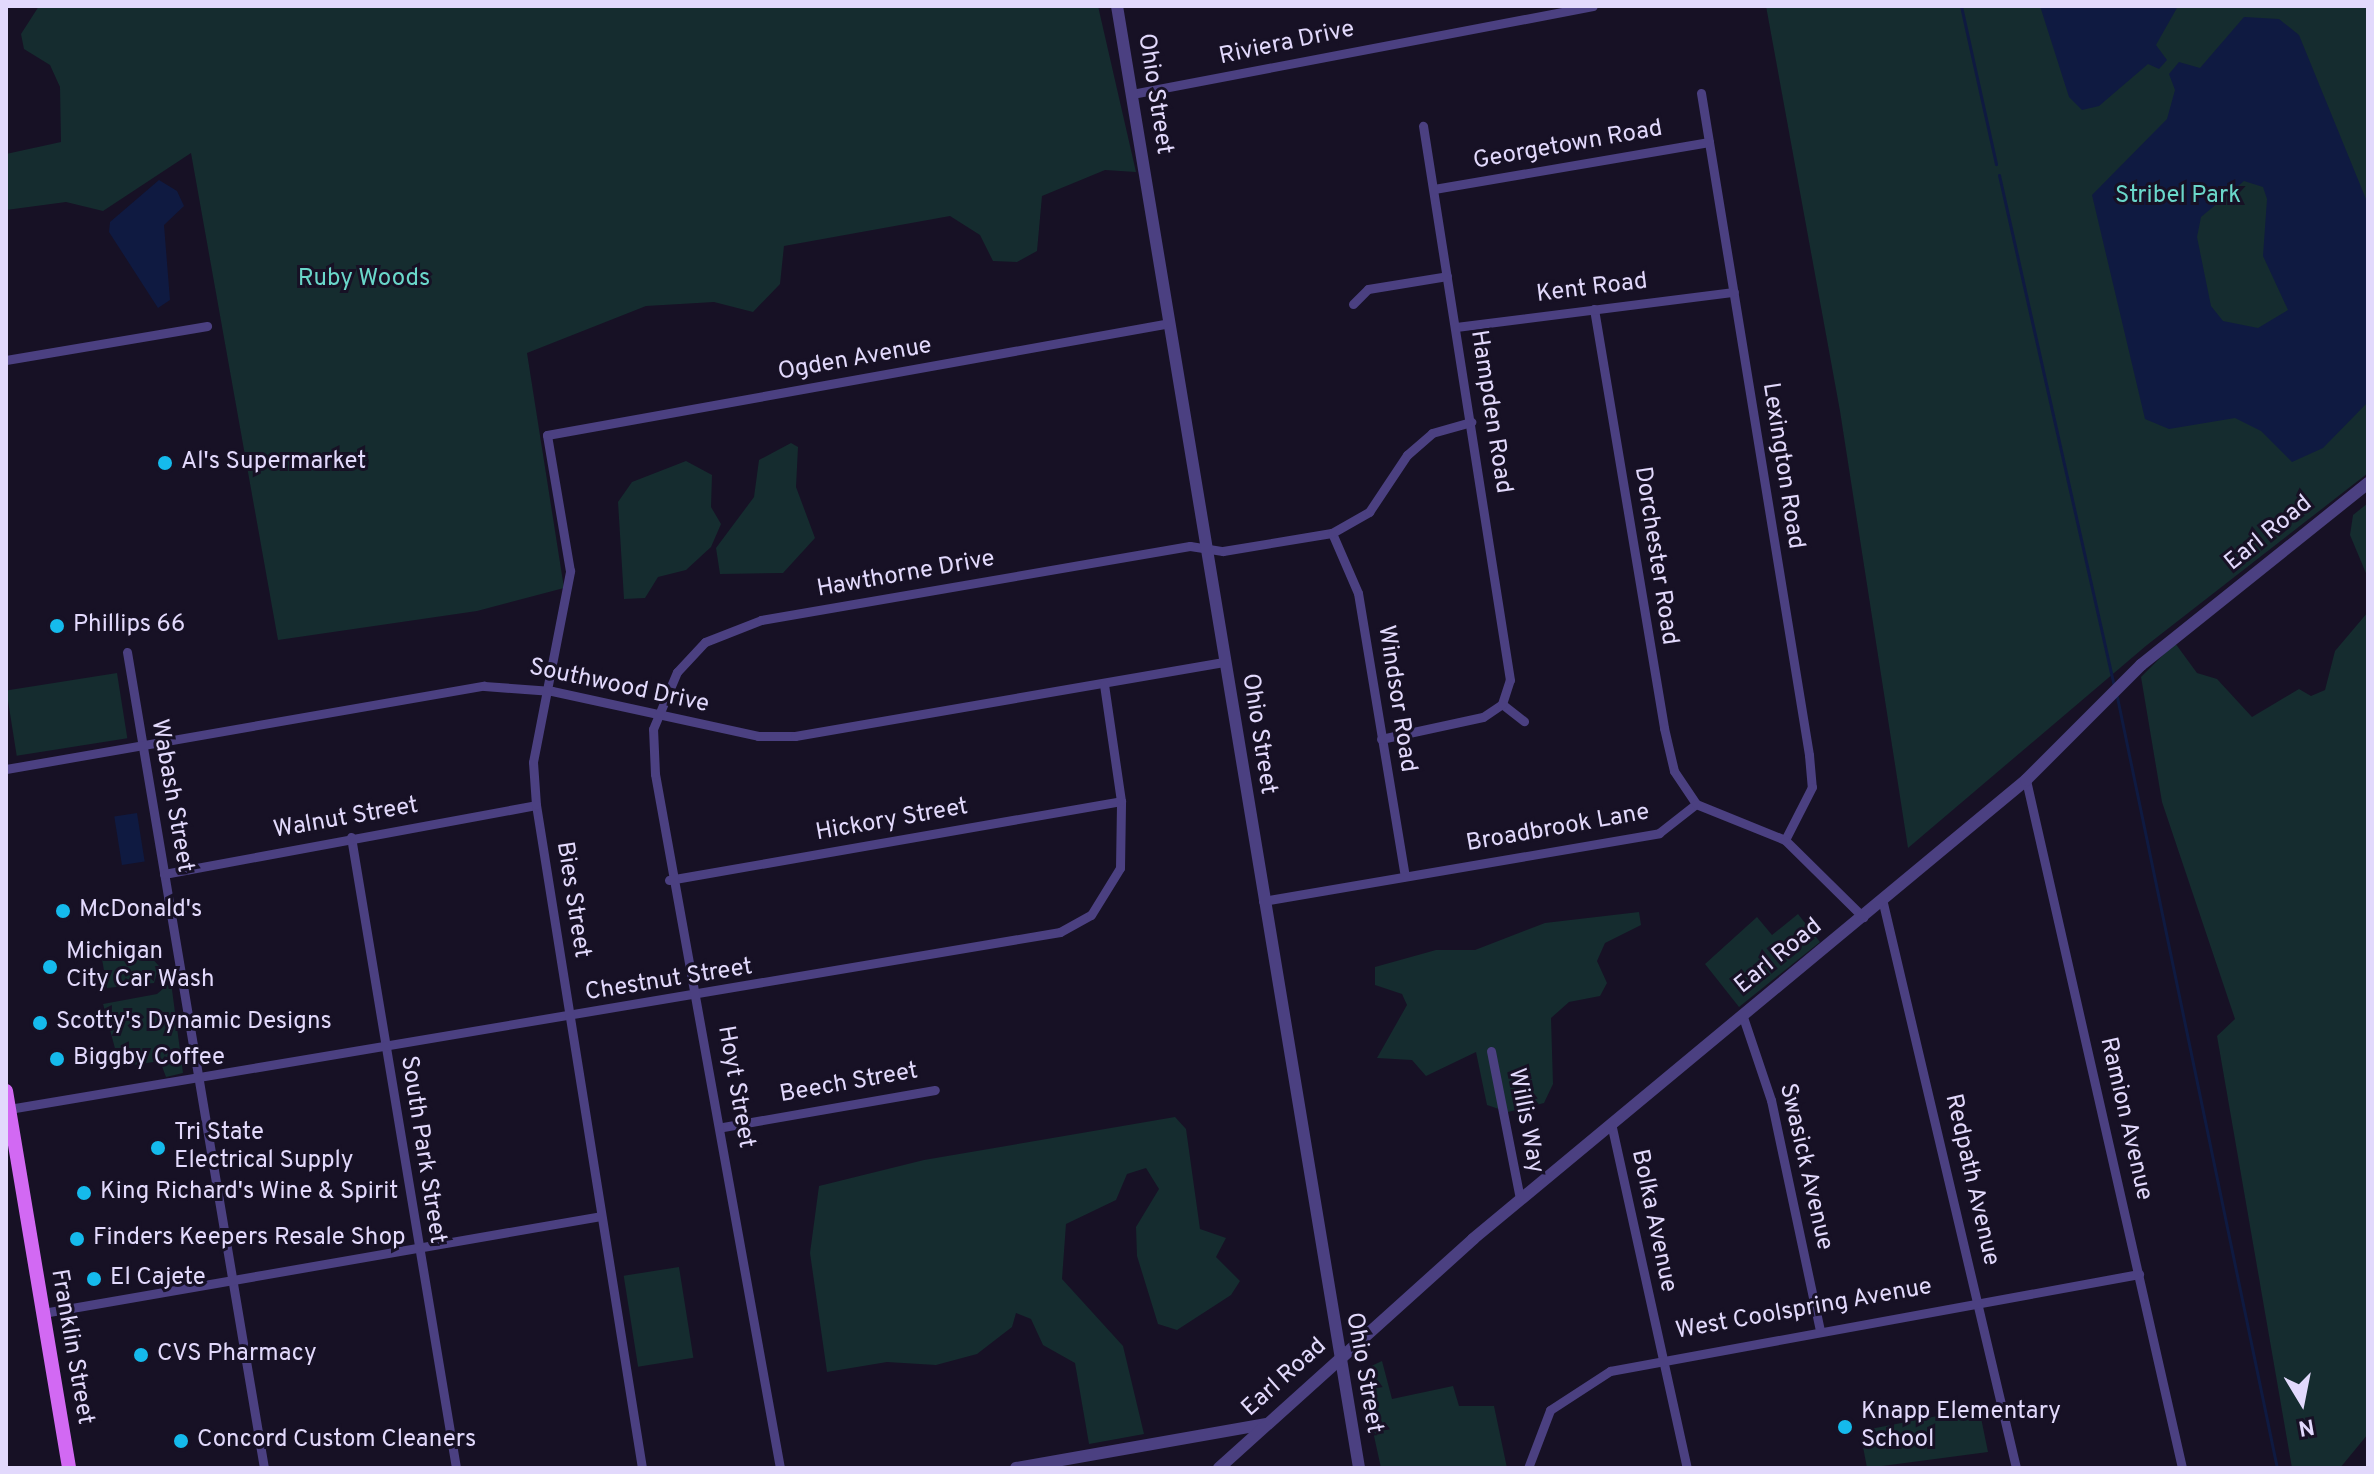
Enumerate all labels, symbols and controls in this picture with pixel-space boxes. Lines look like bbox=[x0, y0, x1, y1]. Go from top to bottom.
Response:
street label: Riviera Drive bbox=[1217, 16, 1357, 72]
street label: Ohio Street bbox=[1130, 31, 1178, 157]
street label: Georgetown Road bbox=[1471, 115, 1665, 177]
park label: Stribel Park bbox=[2115, 183, 2241, 211]
park label: Ruby Woods bbox=[298, 266, 430, 294]
street label: Kent Road bbox=[1535, 268, 1649, 310]
street label: Hampden Road bbox=[1463, 328, 1517, 496]
street label: Ogden Avenue bbox=[775, 332, 935, 388]
street label: Lexington Road bbox=[1755, 381, 1809, 551]
place label: Al's Supermarket bbox=[181, 449, 366, 477]
marker: Al's Supermarket bbox=[156, 454, 174, 472]
street label: Dorchester Road bbox=[1627, 465, 1683, 647]
street label: Earl Road bbox=[2220, 490, 2318, 578]
street label: Hawthorne Drive bbox=[815, 545, 997, 605]
place label: Phillips 66 bbox=[73, 612, 185, 640]
marker: Phillips 66 bbox=[48, 617, 66, 635]
street label: Windsor Road bbox=[1370, 623, 1422, 775]
street label: Southwood Drive bbox=[526, 654, 712, 720]
street label: Ohio Street bbox=[1234, 671, 1282, 797]
street label: Wabash Street bbox=[143, 717, 199, 875]
street label: Walnut Street bbox=[271, 792, 421, 846]
street label: Hickory Street bbox=[814, 793, 970, 849]
street label: Broadbrook Lane bbox=[1464, 799, 1652, 859]
street label: Bies Street bbox=[549, 840, 595, 960]
place label: McDonald's bbox=[79, 897, 202, 925]
marker: McDonald's bbox=[54, 902, 72, 920]
street label: Earl Road bbox=[1730, 913, 1828, 1001]
place label: Michigan City Car Wash bbox=[66, 939, 215, 995]
street label: Chestnut Street bbox=[583, 954, 755, 1008]
marker: Michigan City Car Wash bbox=[41, 958, 59, 976]
place label: Scotty's Dynamic Designs bbox=[56, 1009, 332, 1037]
marker: Scotty's Dynamic Designs bbox=[31, 1014, 49, 1032]
street label: Hoyt Street bbox=[710, 1024, 760, 1150]
street label: Ramion Avenue bbox=[2092, 1034, 2158, 1204]
place label: Biggby Coffee bbox=[73, 1045, 225, 1073]
marker: Biggby Coffee bbox=[48, 1050, 66, 1068]
street label: South Park Street bbox=[393, 1054, 451, 1246]
street label: Beech Street bbox=[778, 1058, 920, 1110]
street label: Willis Way bbox=[1501, 1066, 1549, 1176]
street label: Swasick Avenue bbox=[1772, 1080, 1838, 1254]
street label: Redpath Avenue bbox=[1937, 1091, 2005, 1269]
place label: Tri State Electrical Supply bbox=[174, 1120, 354, 1176]
marker: Tri State Electrical Supply bbox=[149, 1139, 167, 1157]
street label: Bolka Avenue bbox=[1624, 1146, 1682, 1296]
place label: King Richard's Wine & Spirit bbox=[100, 1179, 399, 1207]
marker: King Richard's Wine & Spirit bbox=[75, 1184, 93, 1202]
place label: Finders Keepers Resale Shop bbox=[93, 1225, 406, 1253]
marker: Finders Keepers Resale Shop bbox=[68, 1230, 86, 1248]
place label: El Cajete bbox=[110, 1265, 206, 1293]
street label: Franklin Street bbox=[43, 1267, 99, 1427]
marker: El Cajete bbox=[85, 1270, 103, 1288]
street label: West Coolspring Avenue bbox=[1673, 1273, 1935, 1347]
street label: Ohio Street bbox=[1338, 1310, 1388, 1436]
street label: Earl Road bbox=[1237, 1333, 1333, 1423]
place label: CVS Pharmacy bbox=[157, 1341, 317, 1369]
marker: CVS Pharmacy bbox=[132, 1346, 150, 1364]
north arrow bbox=[2262, 1362, 2342, 1442]
place label: Knapp Elementary School bbox=[1861, 1399, 2061, 1455]
text: N bbox=[2296, 1411, 2316, 1441]
marker: Knapp Elementary School bbox=[1836, 1418, 1854, 1436]
place label: Concord Custom Cleaners bbox=[197, 1427, 476, 1455]
marker: Concord Custom Cleaners bbox=[172, 1432, 190, 1450]

